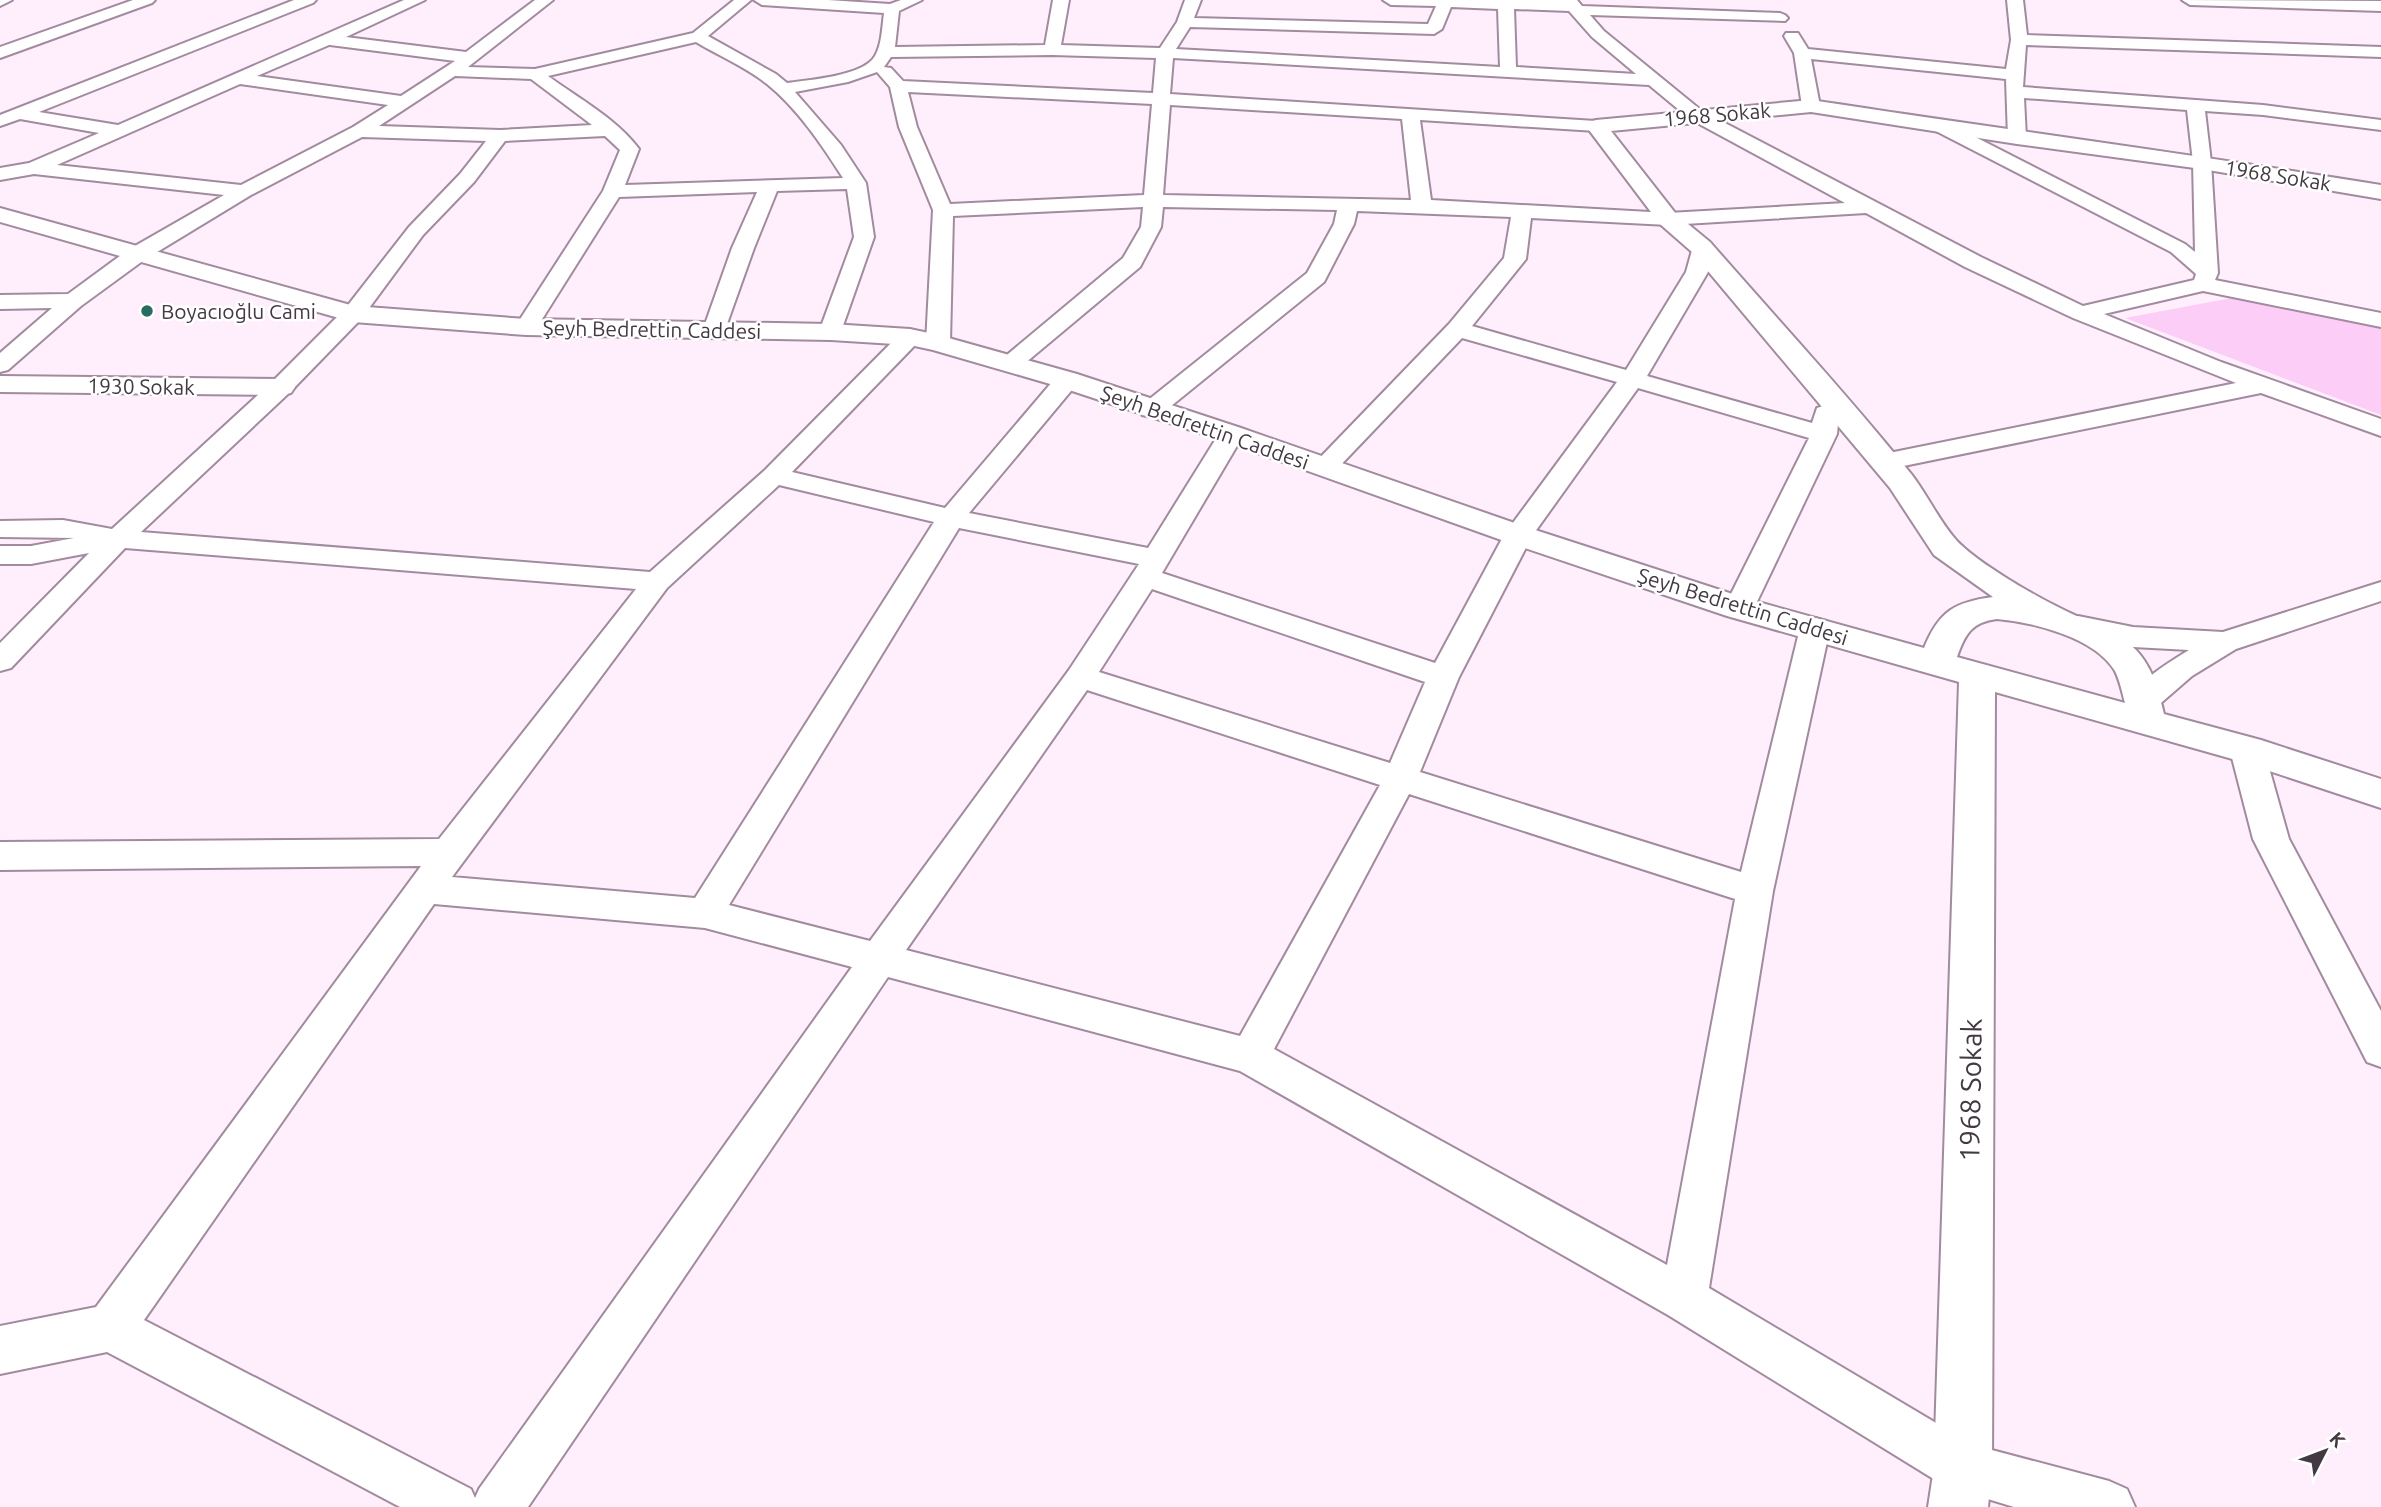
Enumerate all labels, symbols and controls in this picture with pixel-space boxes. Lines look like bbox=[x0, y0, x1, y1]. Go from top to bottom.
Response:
street label: 1968 Sokak bbox=[1662, 97, 1772, 131]
street label: 1968 Sokak bbox=[2223, 155, 2333, 195]
place label: Boyacıoğlu Cami bbox=[161, 299, 316, 323]
marker: Boyacıoğlu Cami bbox=[139, 303, 155, 319]
street label: Şeyh Bedrettin Caddesi bbox=[542, 315, 762, 343]
street label: 1930 Sokak bbox=[87, 373, 195, 399]
street label: Şeyh Bedrettin Caddesi bbox=[1098, 380, 1312, 474]
street label: Şeyh Bedrettin Caddesi bbox=[1635, 563, 1851, 649]
street label: 1968 Sokak bbox=[1953, 1018, 1987, 1162]
north arrow bbox=[2290, 1416, 2360, 1486]
text: K bbox=[2325, 1428, 2350, 1452]

